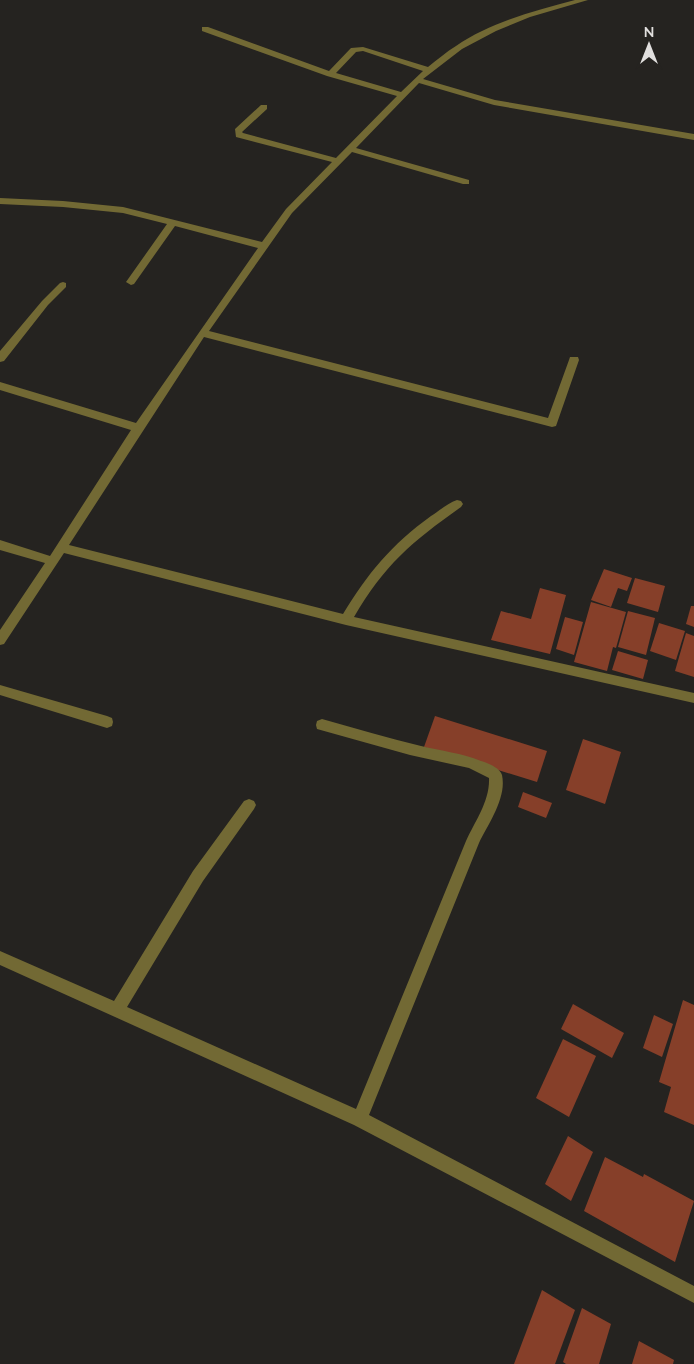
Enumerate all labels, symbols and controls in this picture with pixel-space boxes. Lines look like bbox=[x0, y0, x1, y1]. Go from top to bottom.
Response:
north arrow bbox=[624, 20, 674, 70]
text: N bbox=[644, 23, 654, 41]

